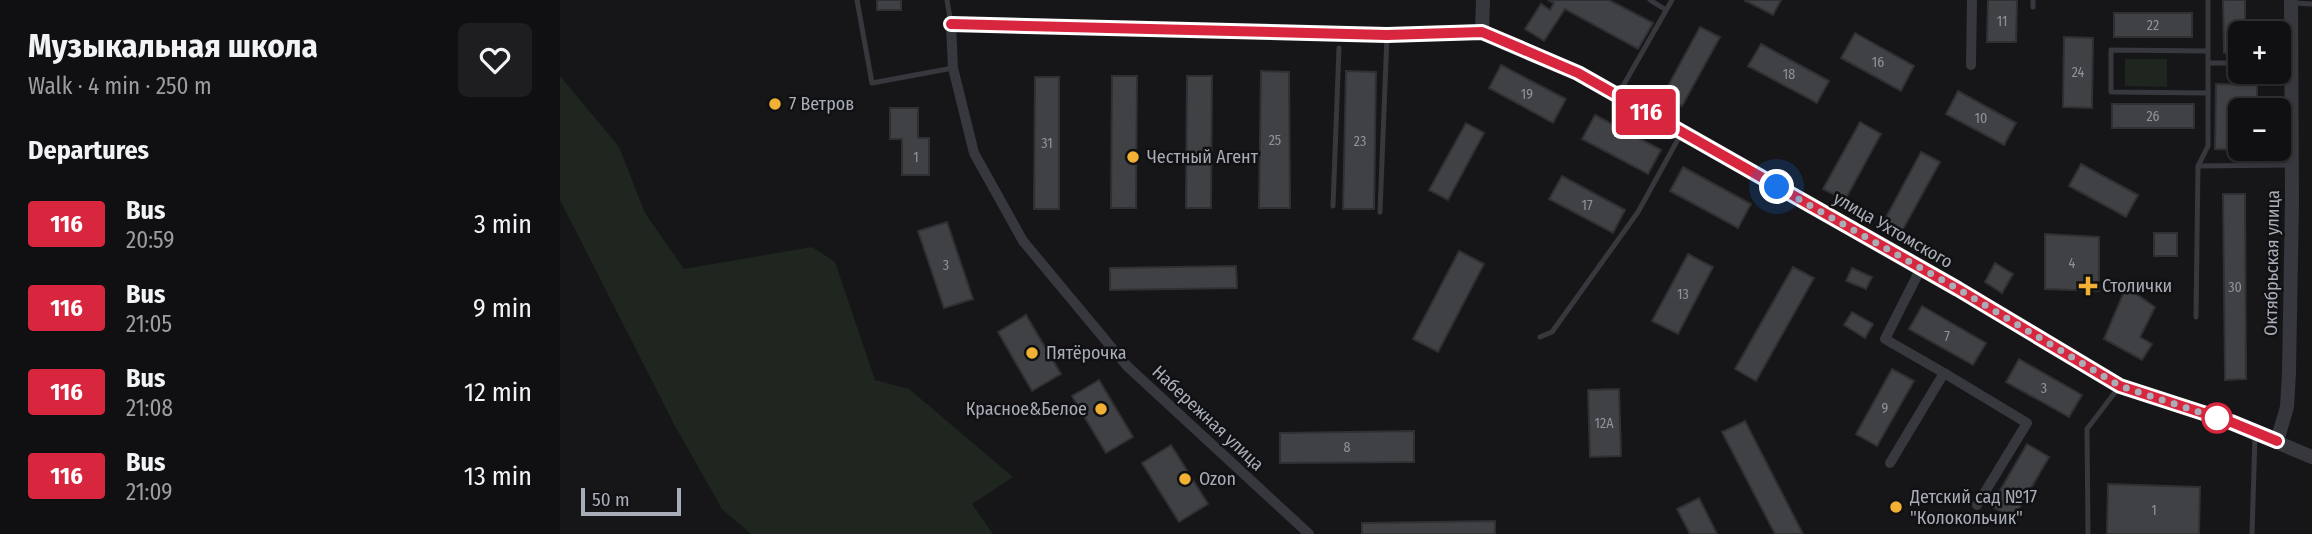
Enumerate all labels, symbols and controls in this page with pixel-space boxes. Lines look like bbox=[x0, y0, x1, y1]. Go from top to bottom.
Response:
house number: 11 bbox=[1997, 13, 2007, 30]
house number: 22 bbox=[2147, 17, 2159, 34]
map controls bbox=[2228, 21, 2291, 161]
button: + bbox=[2228, 21, 2291, 84]
button: heart bbox=[458, 23, 532, 97]
text: Музыкальная школа bbox=[28, 26, 318, 66]
house number: 16 bbox=[1872, 54, 1884, 71]
house number: 24 bbox=[2072, 64, 2085, 81]
house number: 18 bbox=[1783, 66, 1795, 83]
text: Walk · 4 min · 250 m bbox=[28, 72, 212, 100]
house number: 19 bbox=[1521, 86, 1533, 103]
line badge: 116 bbox=[1606, 89, 1686, 135]
place label: 7 Ветров bbox=[789, 93, 854, 115]
marker: 7 Ветров bbox=[767, 96, 783, 112]
text: 116 bbox=[1630, 98, 1662, 126]
button: − bbox=[2228, 98, 2291, 161]
house number: 26 bbox=[2146, 108, 2160, 125]
house number: 10 bbox=[1975, 110, 1987, 127]
house number: 25 bbox=[1269, 132, 1281, 149]
house number: 23 bbox=[1354, 133, 1366, 150]
text: Departures bbox=[28, 135, 149, 166]
house number: 31 bbox=[1041, 135, 1053, 152]
place label: Честный Агент bbox=[1147, 146, 1259, 168]
house number: 1 bbox=[913, 149, 919, 166]
marker: Честный Агент bbox=[1125, 149, 1141, 165]
your location bbox=[1759, 169, 1794, 204]
street label: улица Ухтомского bbox=[1829, 187, 1957, 273]
street label: Октябрьская улица bbox=[2260, 190, 2284, 336]
text: Bus bbox=[126, 195, 165, 226]
house number: 17 bbox=[1581, 197, 1593, 214]
text: 3 min bbox=[474, 209, 532, 240]
text: 116 bbox=[50, 210, 83, 238]
text: 20:59 bbox=[126, 226, 174, 254]
house number: 4 bbox=[2069, 255, 2076, 272]
house number: 3 bbox=[943, 257, 949, 274]
place label: Столички bbox=[2102, 275, 2172, 297]
marker: Столички bbox=[2080, 278, 2096, 294]
text: Bus bbox=[126, 279, 165, 310]
house number: 30 bbox=[2228, 279, 2242, 296]
house number: 13 bbox=[1677, 286, 1689, 303]
text: 9 min bbox=[473, 293, 532, 324]
text: 116 bbox=[50, 294, 83, 322]
text: 21:05 bbox=[126, 310, 172, 338]
house number: 7 bbox=[1944, 328, 1950, 345]
place label: Пятёрочка bbox=[1046, 342, 1127, 364]
marker: Пятёрочка bbox=[1024, 345, 1040, 361]
street label: Набережная улица bbox=[1148, 361, 1268, 475]
text: Bus bbox=[126, 363, 165, 394]
text: 12 min bbox=[464, 377, 532, 408]
text: 116 bbox=[50, 378, 83, 406]
house number: 3 bbox=[2041, 380, 2047, 397]
text: 21:08 bbox=[126, 394, 173, 422]
place label: Красное&Белое bbox=[966, 398, 1087, 420]
house number: 9 bbox=[1882, 400, 1889, 417]
marker: Красное&Белое bbox=[1093, 401, 1109, 417]
unlabelled marker bbox=[2202, 403, 2232, 433]
house number: 12А bbox=[1595, 415, 1614, 432]
house number: 8 bbox=[1344, 439, 1351, 456]
text: Bus bbox=[126, 447, 165, 478]
text: 13 min bbox=[464, 461, 532, 492]
text: 116 bbox=[50, 462, 83, 490]
place label: Ozon bbox=[1199, 468, 1236, 490]
marker: Ozon bbox=[1177, 471, 1193, 487]
text: 21:09 bbox=[126, 478, 172, 506]
scale bar bbox=[581, 485, 681, 517]
place label: Детский сад №17 "Колокольчик" bbox=[1909, 486, 2037, 529]
text: 50 m bbox=[592, 488, 630, 511]
marker: Детский сад №17 "Колокольчик" bbox=[1888, 499, 1904, 515]
house number: 1 bbox=[2151, 502, 2157, 519]

